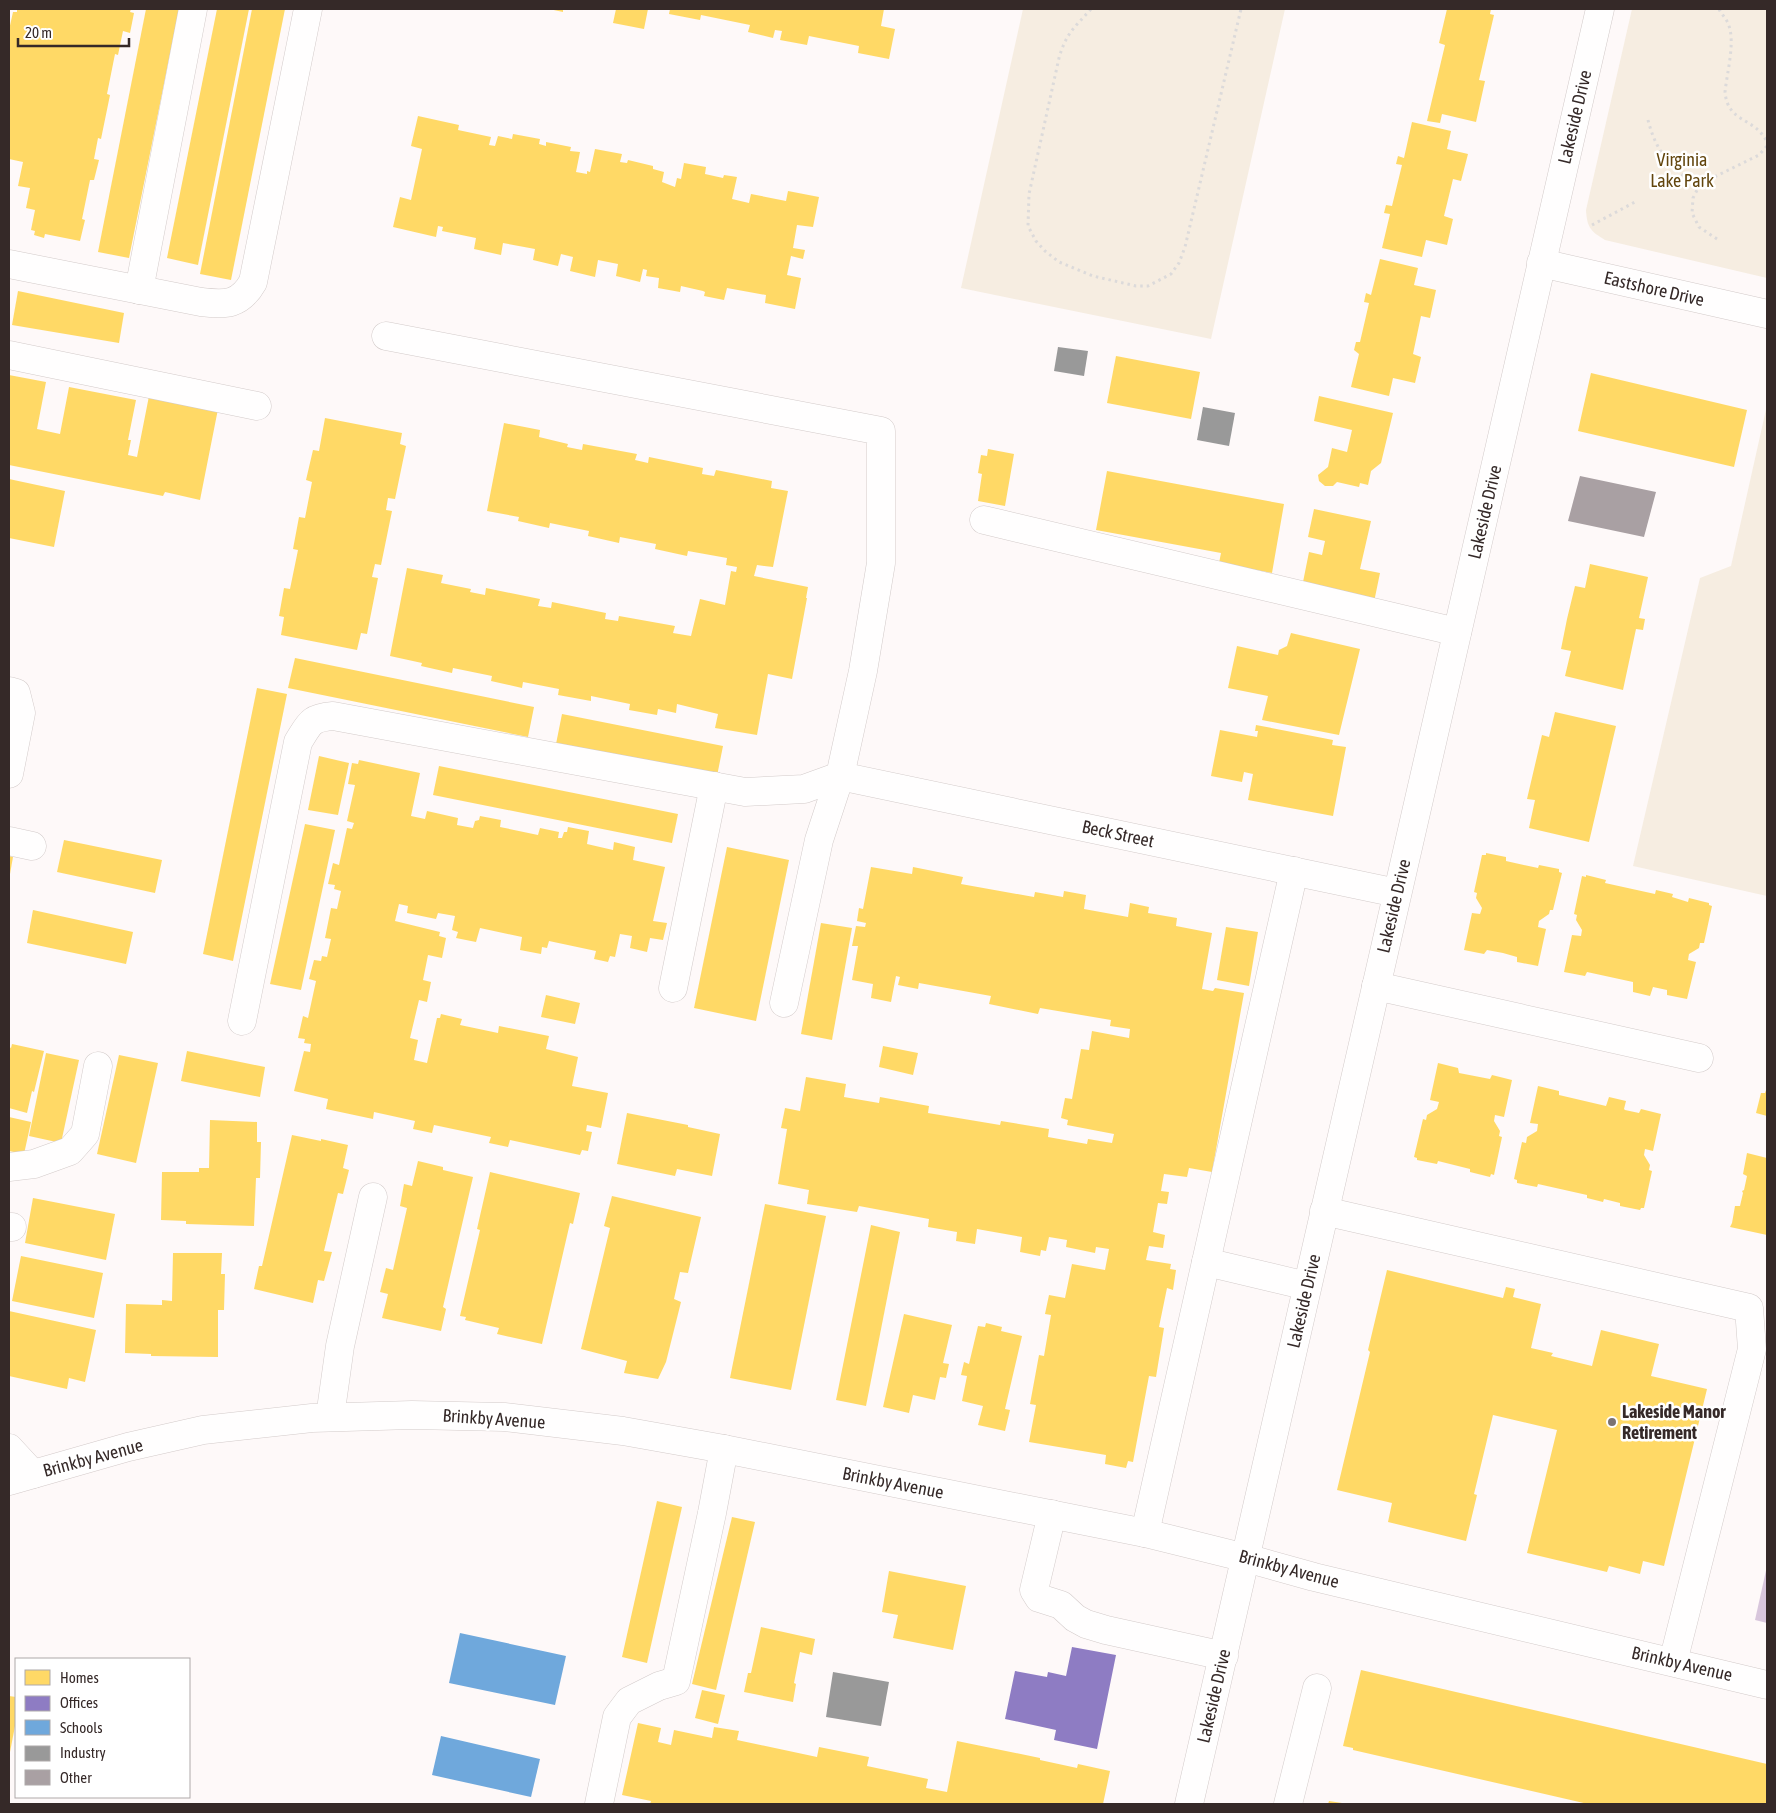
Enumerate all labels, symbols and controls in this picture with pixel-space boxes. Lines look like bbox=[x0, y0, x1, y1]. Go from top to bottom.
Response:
scale bar bbox=[18, 15, 129, 47]
text: 20 m bbox=[25, 24, 52, 41]
street label: Lakeside Drive bbox=[1554, 68, 1596, 166]
park label: Virginia Lake Park bbox=[1650, 149, 1714, 191]
street label: Eastshore Drive bbox=[1602, 267, 1706, 310]
street label: Lakeside Drive bbox=[1464, 463, 1506, 561]
street label: Beck Street bbox=[1080, 816, 1156, 851]
street label: Lakeside Drive bbox=[1373, 857, 1415, 955]
street label: Lakeside Drive bbox=[1283, 1252, 1325, 1350]
place label: Lakeside Manor Retirement bbox=[1622, 1401, 1726, 1443]
street label: Brinkby Avenue bbox=[442, 1404, 546, 1433]
marker: Lakeside Manor Retirement bbox=[1606, 1416, 1618, 1428]
street label: Brinkby Avenue bbox=[41, 1434, 145, 1481]
street label: Brinkby Avenue bbox=[841, 1462, 946, 1503]
street label: Brinkby Avenue bbox=[1237, 1545, 1341, 1592]
street label: Brinkby Avenue bbox=[1630, 1642, 1735, 1685]
street label: Lakeside Drive bbox=[1193, 1647, 1235, 1745]
legend bbox=[15, 1658, 190, 1798]
text: Homes bbox=[60, 1669, 99, 1686]
text: Offices bbox=[60, 1694, 98, 1711]
text: Schools bbox=[60, 1719, 103, 1736]
text: Industry bbox=[60, 1744, 106, 1761]
text: Other bbox=[60, 1769, 92, 1786]

